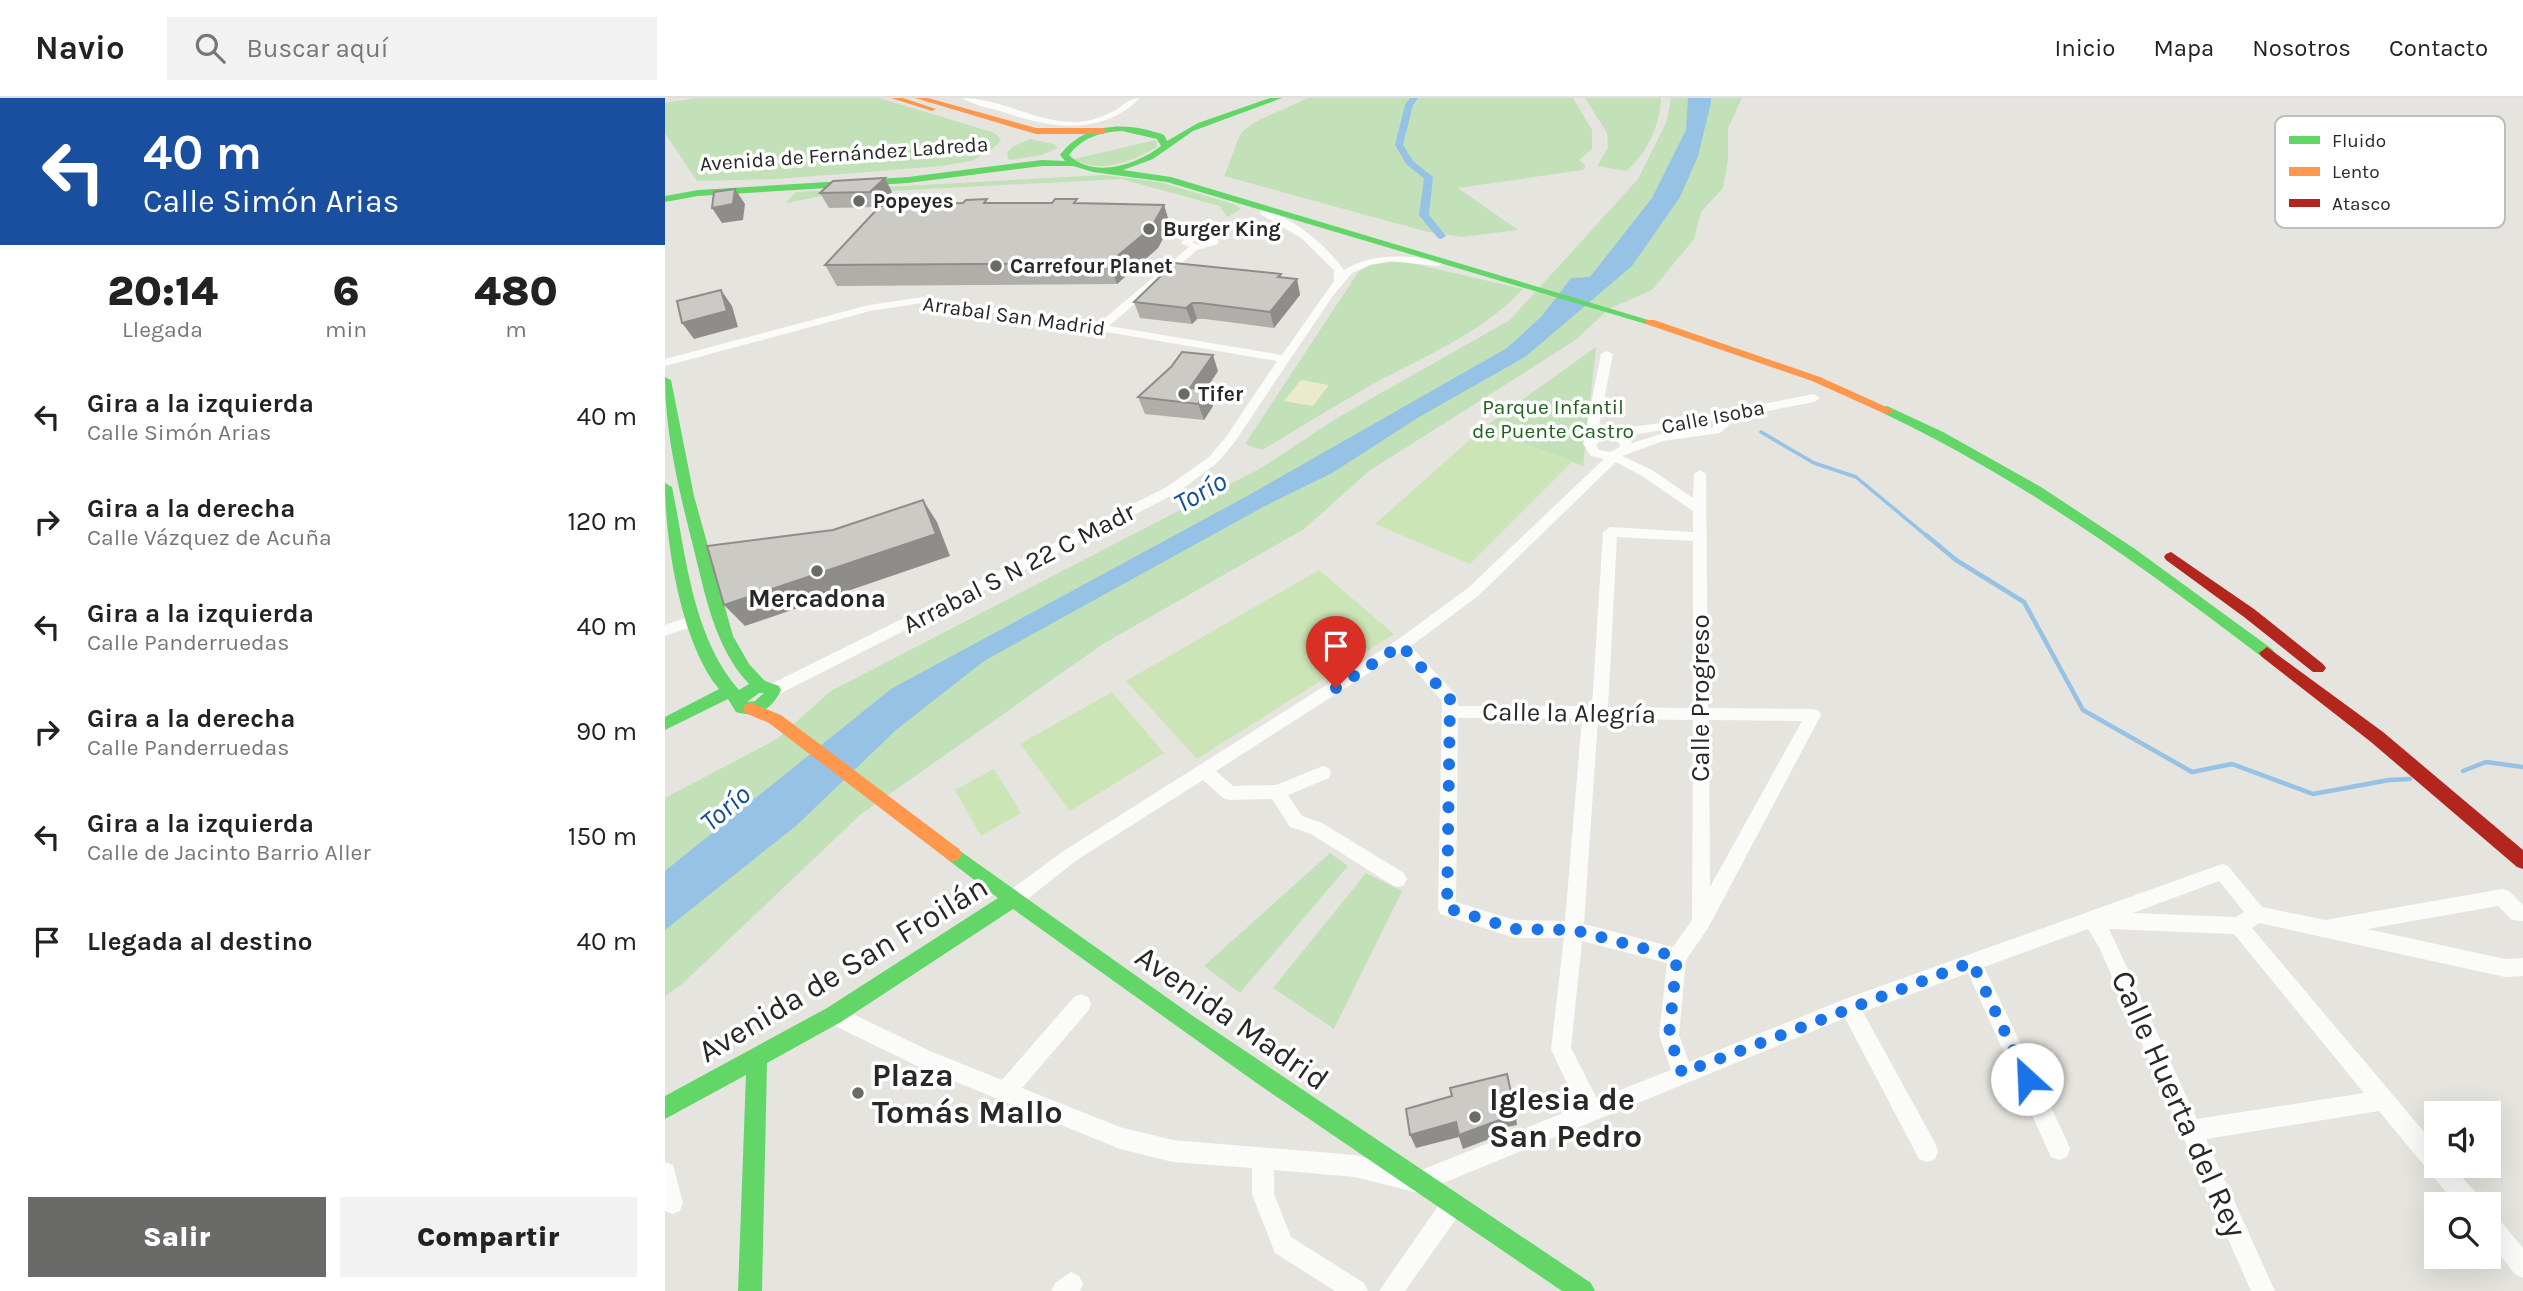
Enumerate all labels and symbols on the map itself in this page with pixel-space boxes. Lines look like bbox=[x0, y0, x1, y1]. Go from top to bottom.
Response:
legend bbox=[2275, 116, 2505, 228]
text: Fluido bbox=[2332, 130, 2386, 152]
street label: Avenida de Fernández Ladreda bbox=[699, 132, 989, 176]
text: Lento bbox=[2332, 161, 2380, 183]
place label: Popeyes bbox=[873, 189, 954, 213]
marker: Popeyes bbox=[851, 193, 867, 209]
text: Atasco bbox=[2332, 193, 2391, 215]
place label: Burger King bbox=[1163, 217, 1281, 241]
marker: Burger King bbox=[1141, 221, 1157, 237]
place label: Carrefour Planet bbox=[1010, 254, 1173, 278]
marker: Carrefour Planet bbox=[988, 258, 1004, 274]
street label: Arrabal San Madrid bbox=[921, 291, 1107, 341]
place label: Tifer bbox=[1198, 382, 1244, 406]
marker: Tifer bbox=[1176, 386, 1192, 402]
park label: Parque Infantil de Puente Castro bbox=[1472, 395, 1634, 443]
street label: Calle Isoba bbox=[1659, 395, 1767, 439]
water label: Torío bbox=[1168, 464, 1232, 520]
street label: Arrabal S N 22 C Madr bbox=[898, 496, 1141, 640]
marker: Mercadona bbox=[809, 563, 825, 579]
place label: Mercadona bbox=[748, 583, 886, 614]
street label: Calle Progreso bbox=[1685, 614, 1716, 782]
pin bbox=[1306, 616, 1366, 688]
street label: Calle la Alegría bbox=[1482, 696, 1656, 730]
water label: Torío bbox=[693, 777, 757, 838]
street label: Avenida de San Froilán bbox=[691, 868, 995, 1070]
street label: Avenida Madrid bbox=[1128, 938, 1336, 1098]
street label: Calle Huerta del Rey bbox=[2104, 965, 2255, 1243]
position arrow bbox=[1990, 1042, 2064, 1116]
place label: Plaza Tomás Mallo bbox=[872, 1057, 1063, 1131]
place label: Iglesia de San Pedro bbox=[1489, 1081, 1642, 1155]
marker: Plaza Tomás Mallo bbox=[850, 1085, 866, 1101]
marker: Iglesia de San Pedro bbox=[1467, 1109, 1483, 1125]

